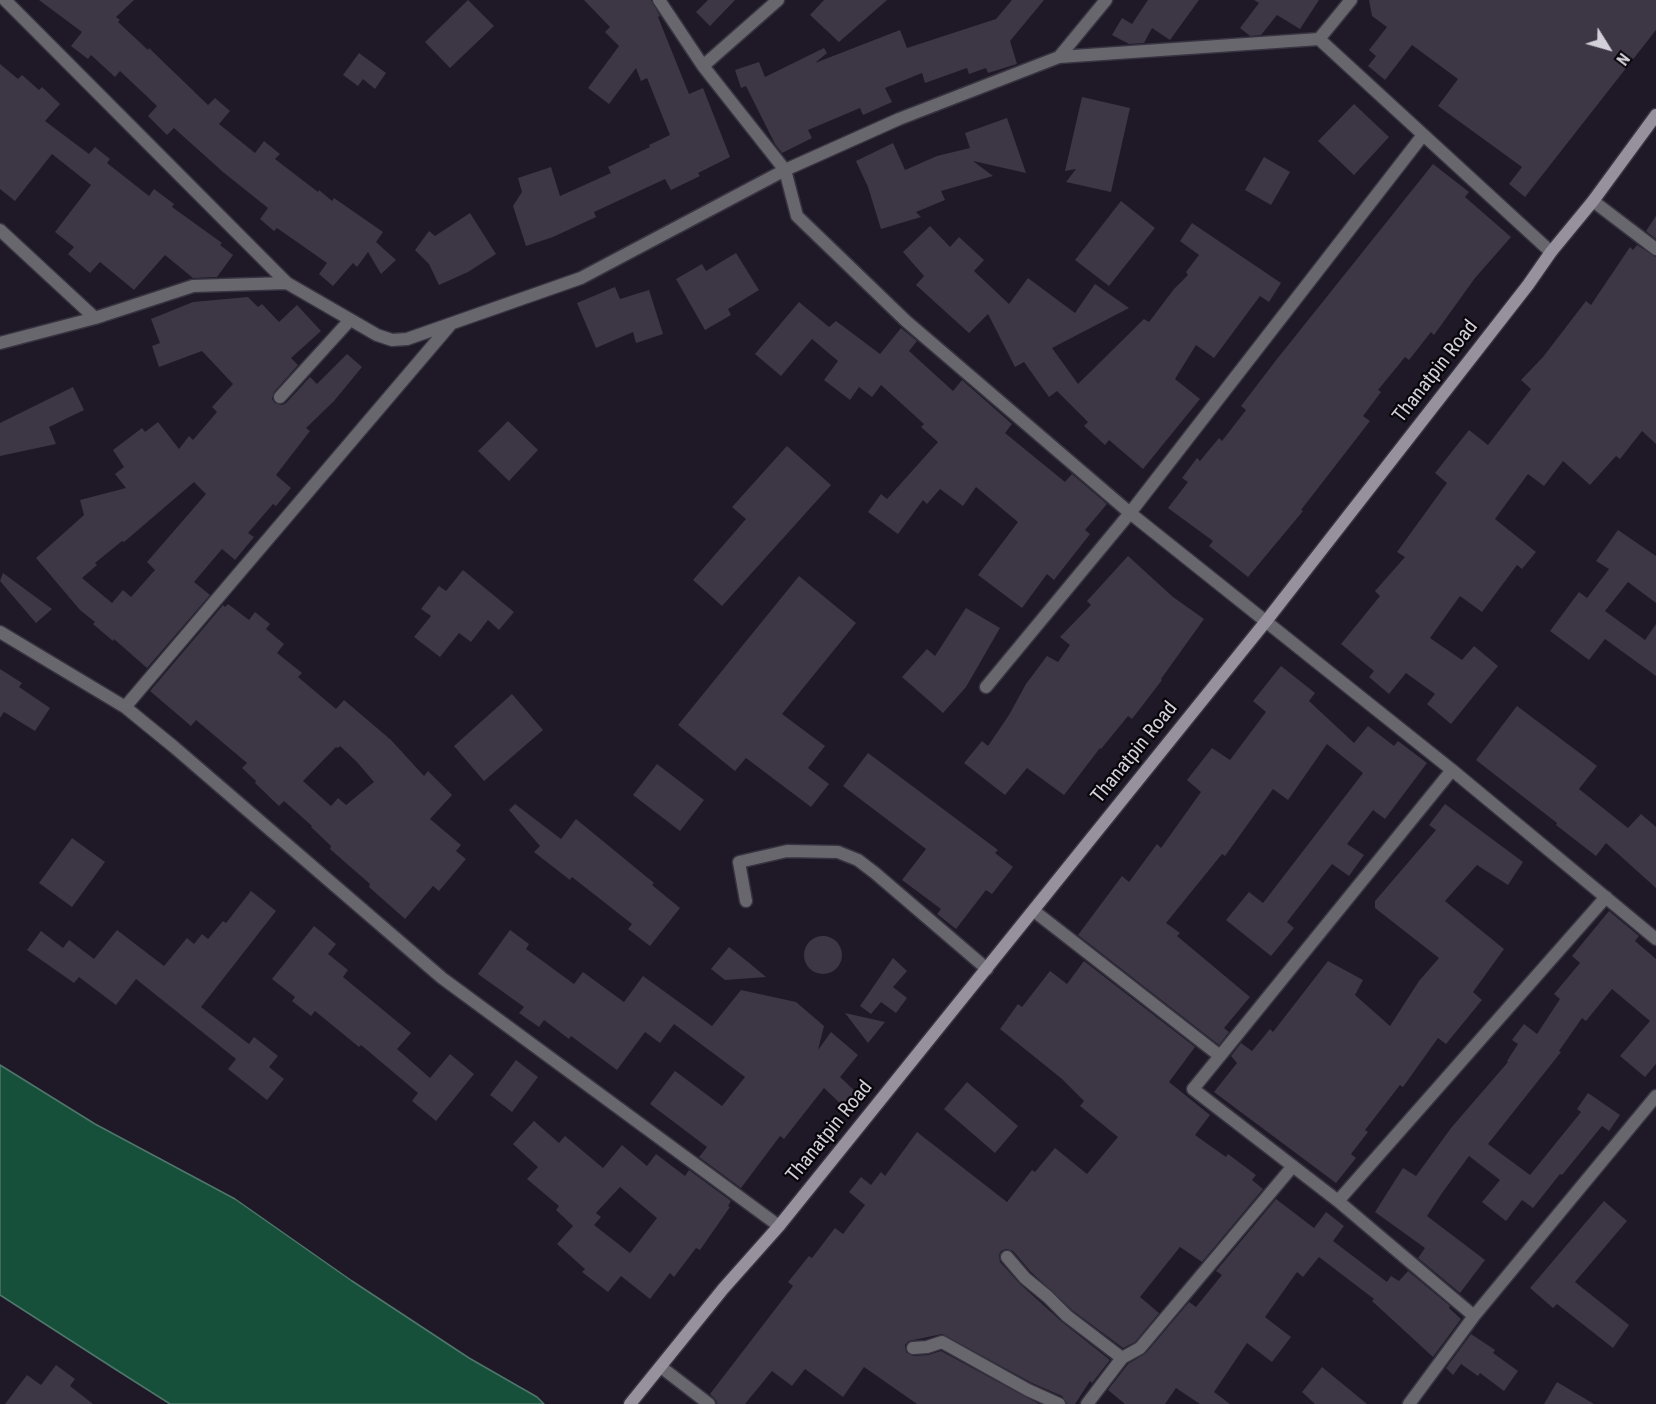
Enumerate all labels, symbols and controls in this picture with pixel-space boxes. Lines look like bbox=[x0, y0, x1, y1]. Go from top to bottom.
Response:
north arrow bbox=[1578, 18, 1638, 78]
text: N bbox=[1612, 49, 1633, 69]
street label: Thanatpin Road bbox=[1388, 316, 1484, 428]
street label: Thanatpin Road bbox=[1087, 697, 1183, 809]
street label: Thanatpin Road bbox=[782, 1076, 878, 1188]

